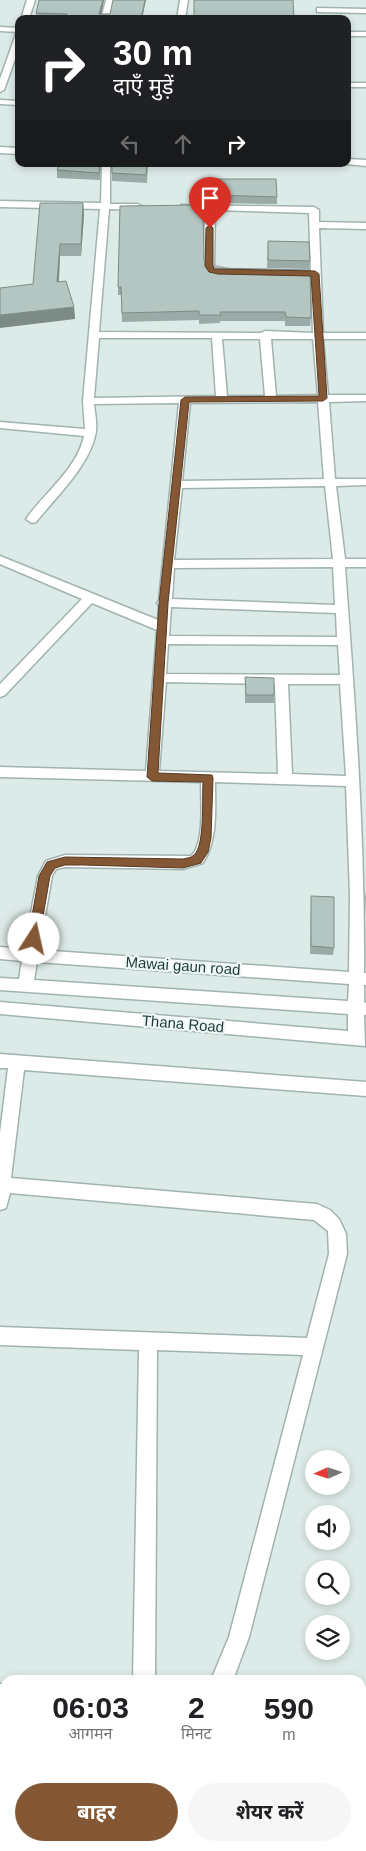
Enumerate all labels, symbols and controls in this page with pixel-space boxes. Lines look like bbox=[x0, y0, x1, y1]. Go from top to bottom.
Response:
text: 30 m bbox=[113, 33, 193, 72]
icon: right bbox=[30, 35, 95, 100]
text: दाएँ मुड़ें bbox=[113, 74, 174, 99]
icon: left bbox=[116, 130, 144, 158]
icon: ahead bbox=[169, 130, 197, 158]
icon: right bbox=[222, 130, 250, 158]
pin bbox=[189, 177, 231, 228]
icon: arrive bbox=[196, 184, 224, 212]
position arrow bbox=[7, 912, 59, 964]
street label: Mawai gaun road bbox=[125, 953, 241, 978]
street label: Thana Road bbox=[141, 1011, 225, 1036]
north arrow bbox=[305, 1450, 350, 1495]
map controls bbox=[305, 1450, 350, 1660]
button: sound bbox=[305, 1505, 350, 1550]
button: search bbox=[305, 1560, 350, 1605]
button: layers bbox=[305, 1615, 350, 1660]
text: 06:03 bbox=[52, 1691, 129, 1724]
text: 2 bbox=[188, 1691, 205, 1724]
text: 590 bbox=[264, 1692, 314, 1725]
text: आगमन bbox=[69, 1725, 112, 1742]
text: मिनट bbox=[181, 1725, 212, 1742]
text: m bbox=[282, 1726, 295, 1743]
button: बाहर bbox=[15, 1783, 178, 1841]
button: शेयर करें bbox=[188, 1783, 351, 1841]

